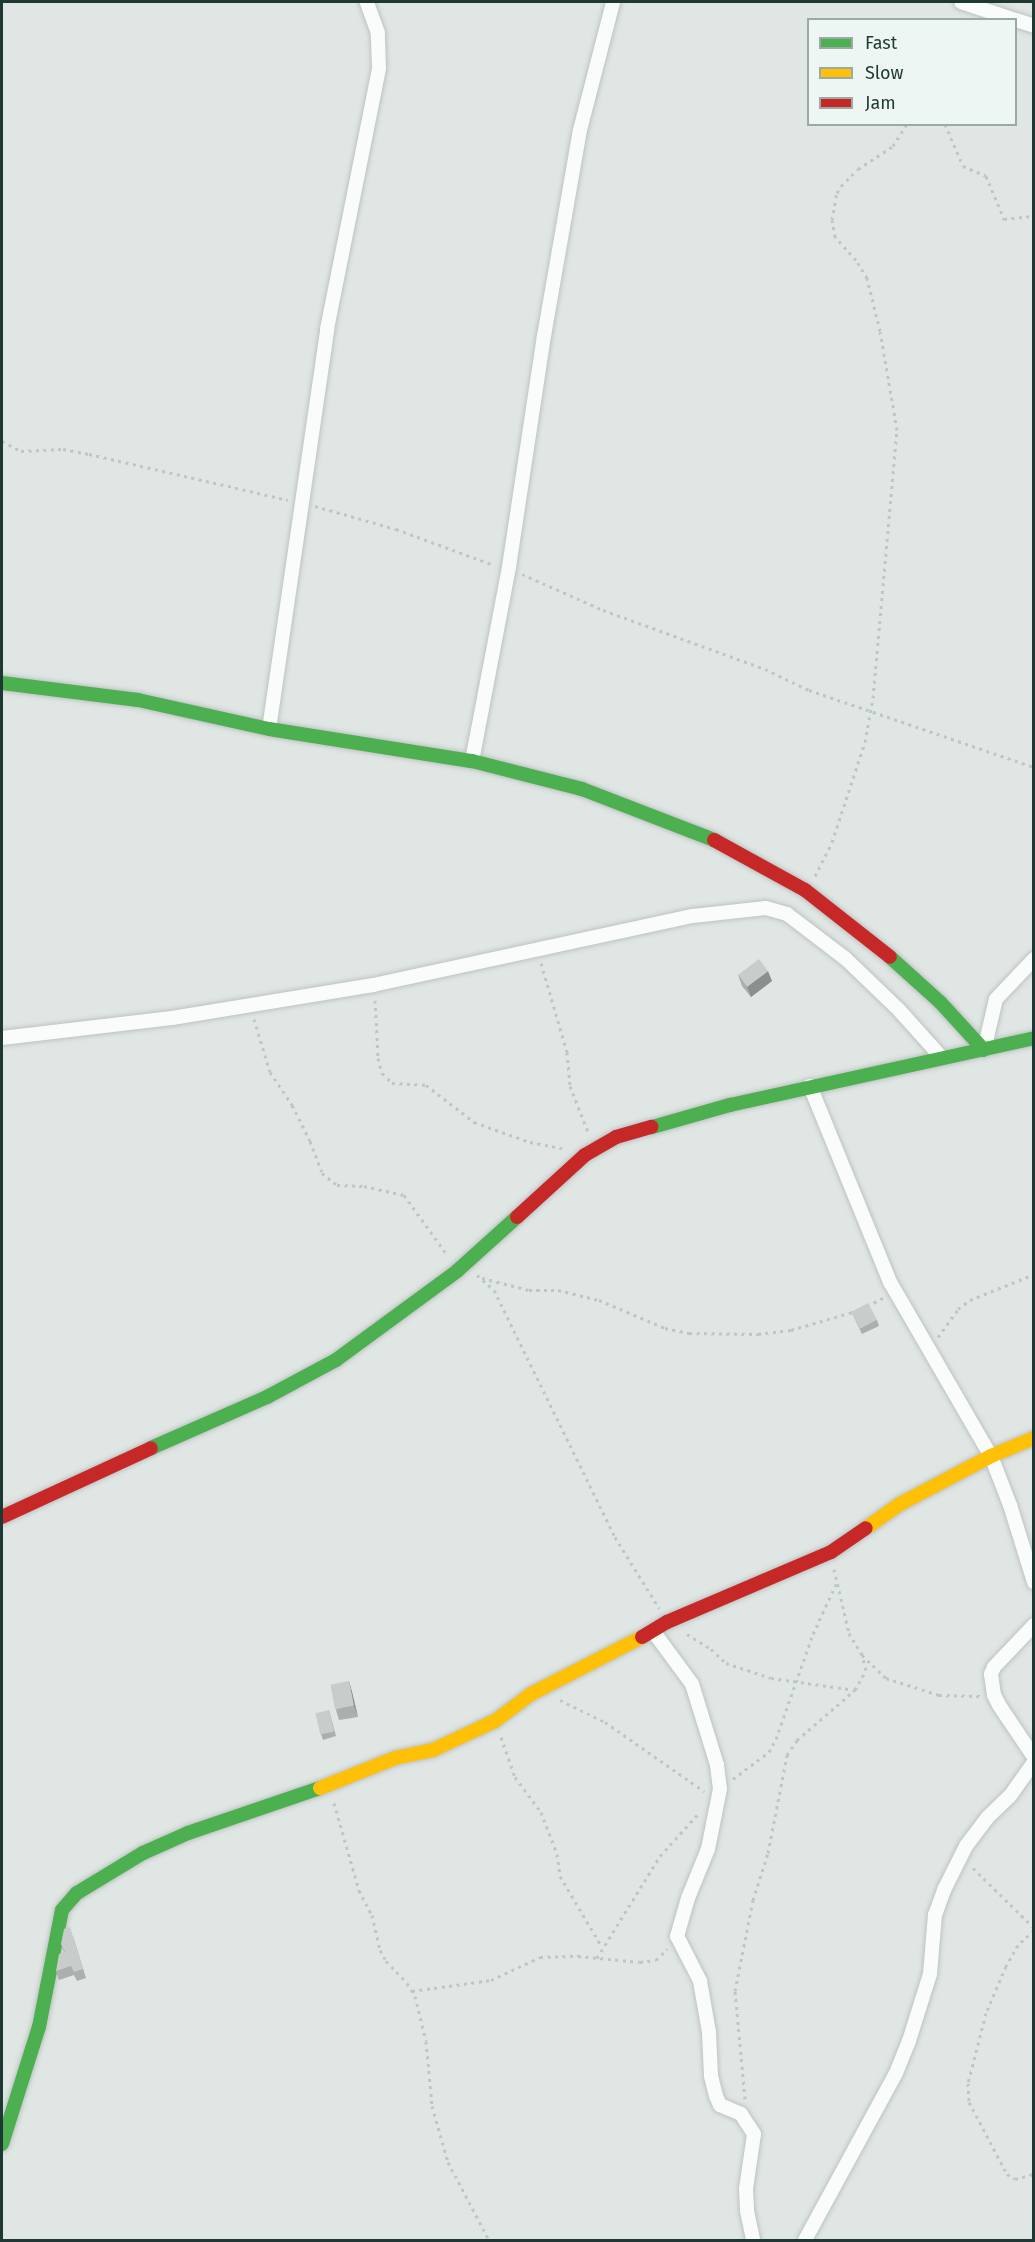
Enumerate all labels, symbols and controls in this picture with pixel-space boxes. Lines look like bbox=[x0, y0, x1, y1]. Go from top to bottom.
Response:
legend bbox=[807, 18, 1017, 126]
text: Fast bbox=[865, 32, 897, 54]
text: Slow bbox=[865, 62, 903, 84]
text: Jam bbox=[865, 92, 896, 114]

